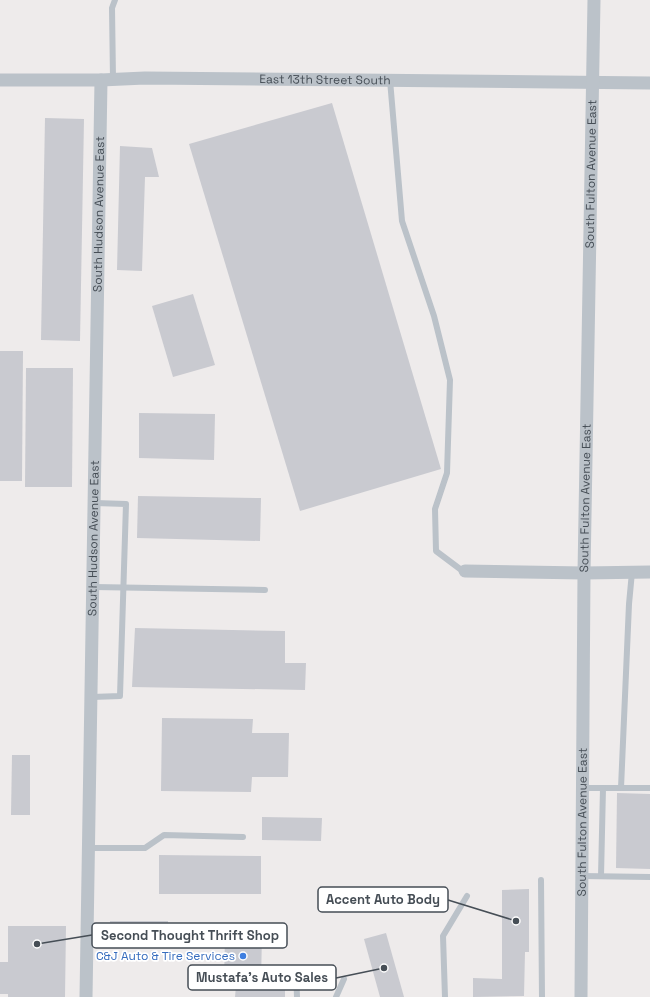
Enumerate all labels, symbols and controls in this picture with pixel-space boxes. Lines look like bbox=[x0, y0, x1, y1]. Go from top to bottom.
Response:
street label: East 13th Street South bbox=[259, 71, 391, 88]
street label: South Fulton Avenue East bbox=[582, 100, 600, 249]
street label: South Hudson Avenue East bbox=[90, 136, 108, 292]
street label: South Fulton Avenue East bbox=[576, 423, 595, 573]
street label: South Hudson Avenue East bbox=[84, 460, 103, 616]
street label: South Fulton Avenue East bbox=[574, 748, 591, 896]
callout: Accent Auto Body bbox=[318, 887, 448, 912]
text: Accent Auto Body bbox=[326, 891, 440, 908]
callout: Second Thought Thrift Shop bbox=[92, 923, 287, 948]
text: Second Thought Thrift Shop bbox=[101, 927, 279, 944]
place label: C&J Auto & Tire Services bbox=[96, 948, 235, 964]
marker: C&J Auto & Tire Services bbox=[238, 951, 248, 961]
callout: Mustafa's Auto Sales bbox=[188, 965, 336, 990]
text: Mustafa's Auto Sales bbox=[196, 969, 328, 986]

